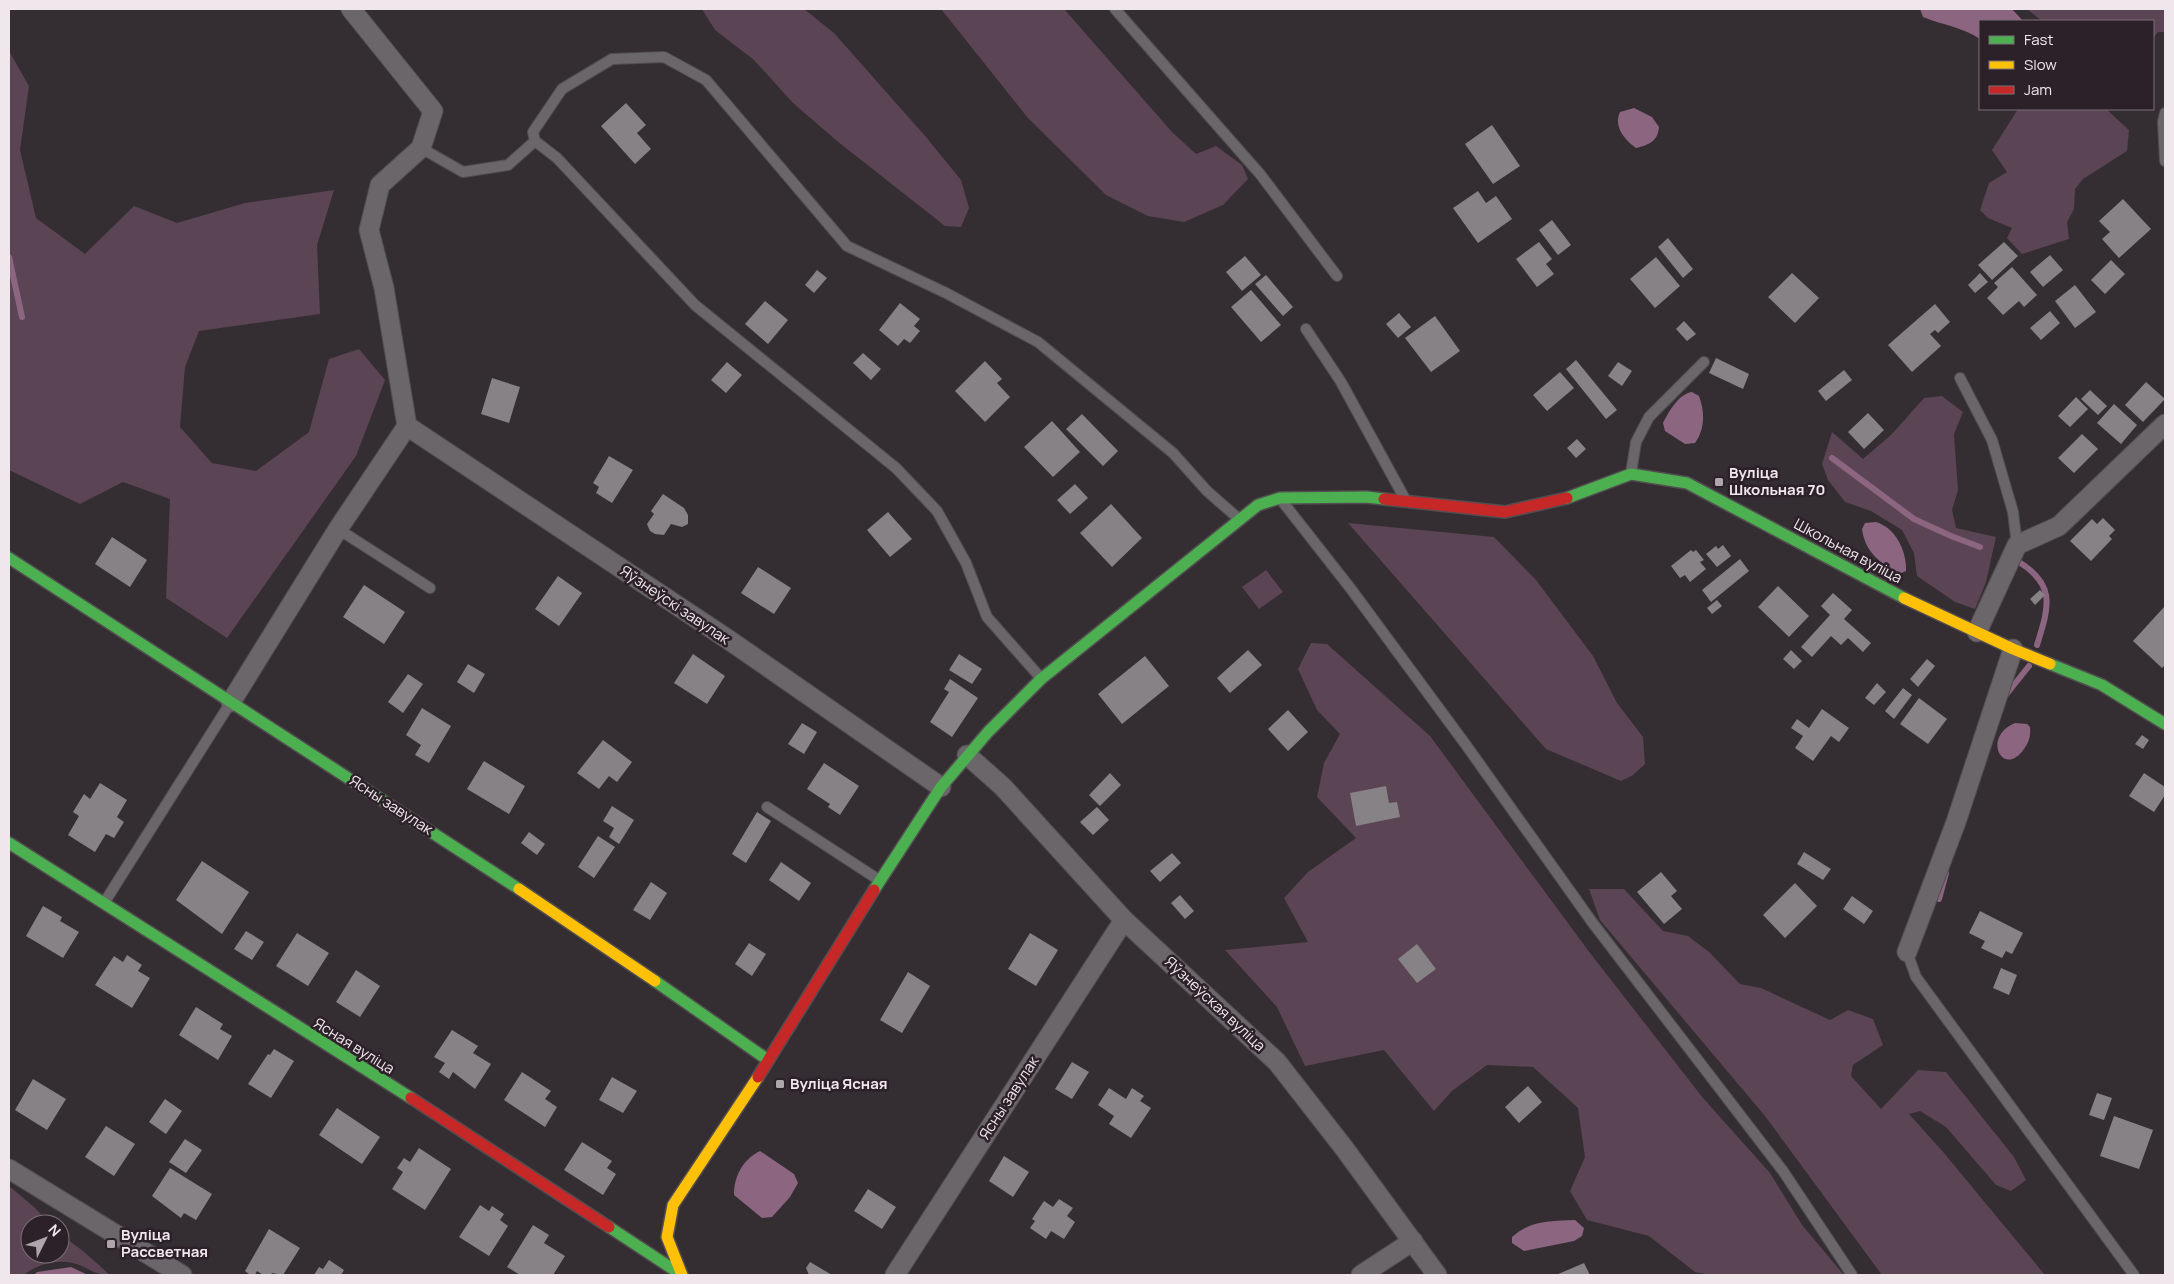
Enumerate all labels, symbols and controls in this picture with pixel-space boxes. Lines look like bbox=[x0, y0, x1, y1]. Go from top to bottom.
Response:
legend bbox=[1979, 20, 2154, 110]
text: Fast bbox=[2024, 29, 2053, 50]
text: Slow bbox=[2024, 54, 2057, 75]
text: Jam bbox=[2024, 79, 2052, 100]
place label: Вуліца Школьная 70 bbox=[1729, 462, 1825, 500]
marker: Вуліца Школьная 70 bbox=[1713, 476, 1725, 488]
street label: Школьная вуліца bbox=[1790, 513, 1906, 588]
street label: Яўзнеўскі завулак bbox=[616, 560, 735, 649]
street label: Ясны завулак bbox=[345, 770, 438, 840]
street label: Яўзнеўская вуліца bbox=[1160, 951, 1270, 1056]
street label: Ясная вуліца bbox=[310, 1012, 399, 1079]
street label: Ясны завулак bbox=[974, 1051, 1044, 1144]
place label: Вуліца Ясная bbox=[790, 1073, 888, 1094]
marker: Вуліца Ясная bbox=[774, 1078, 786, 1090]
north arrow bbox=[20, 1214, 70, 1264]
text: N bbox=[45, 1220, 65, 1240]
place label: Вуліца Рассветная bbox=[121, 1224, 208, 1262]
marker: Вуліца Рассветная bbox=[105, 1238, 117, 1250]

